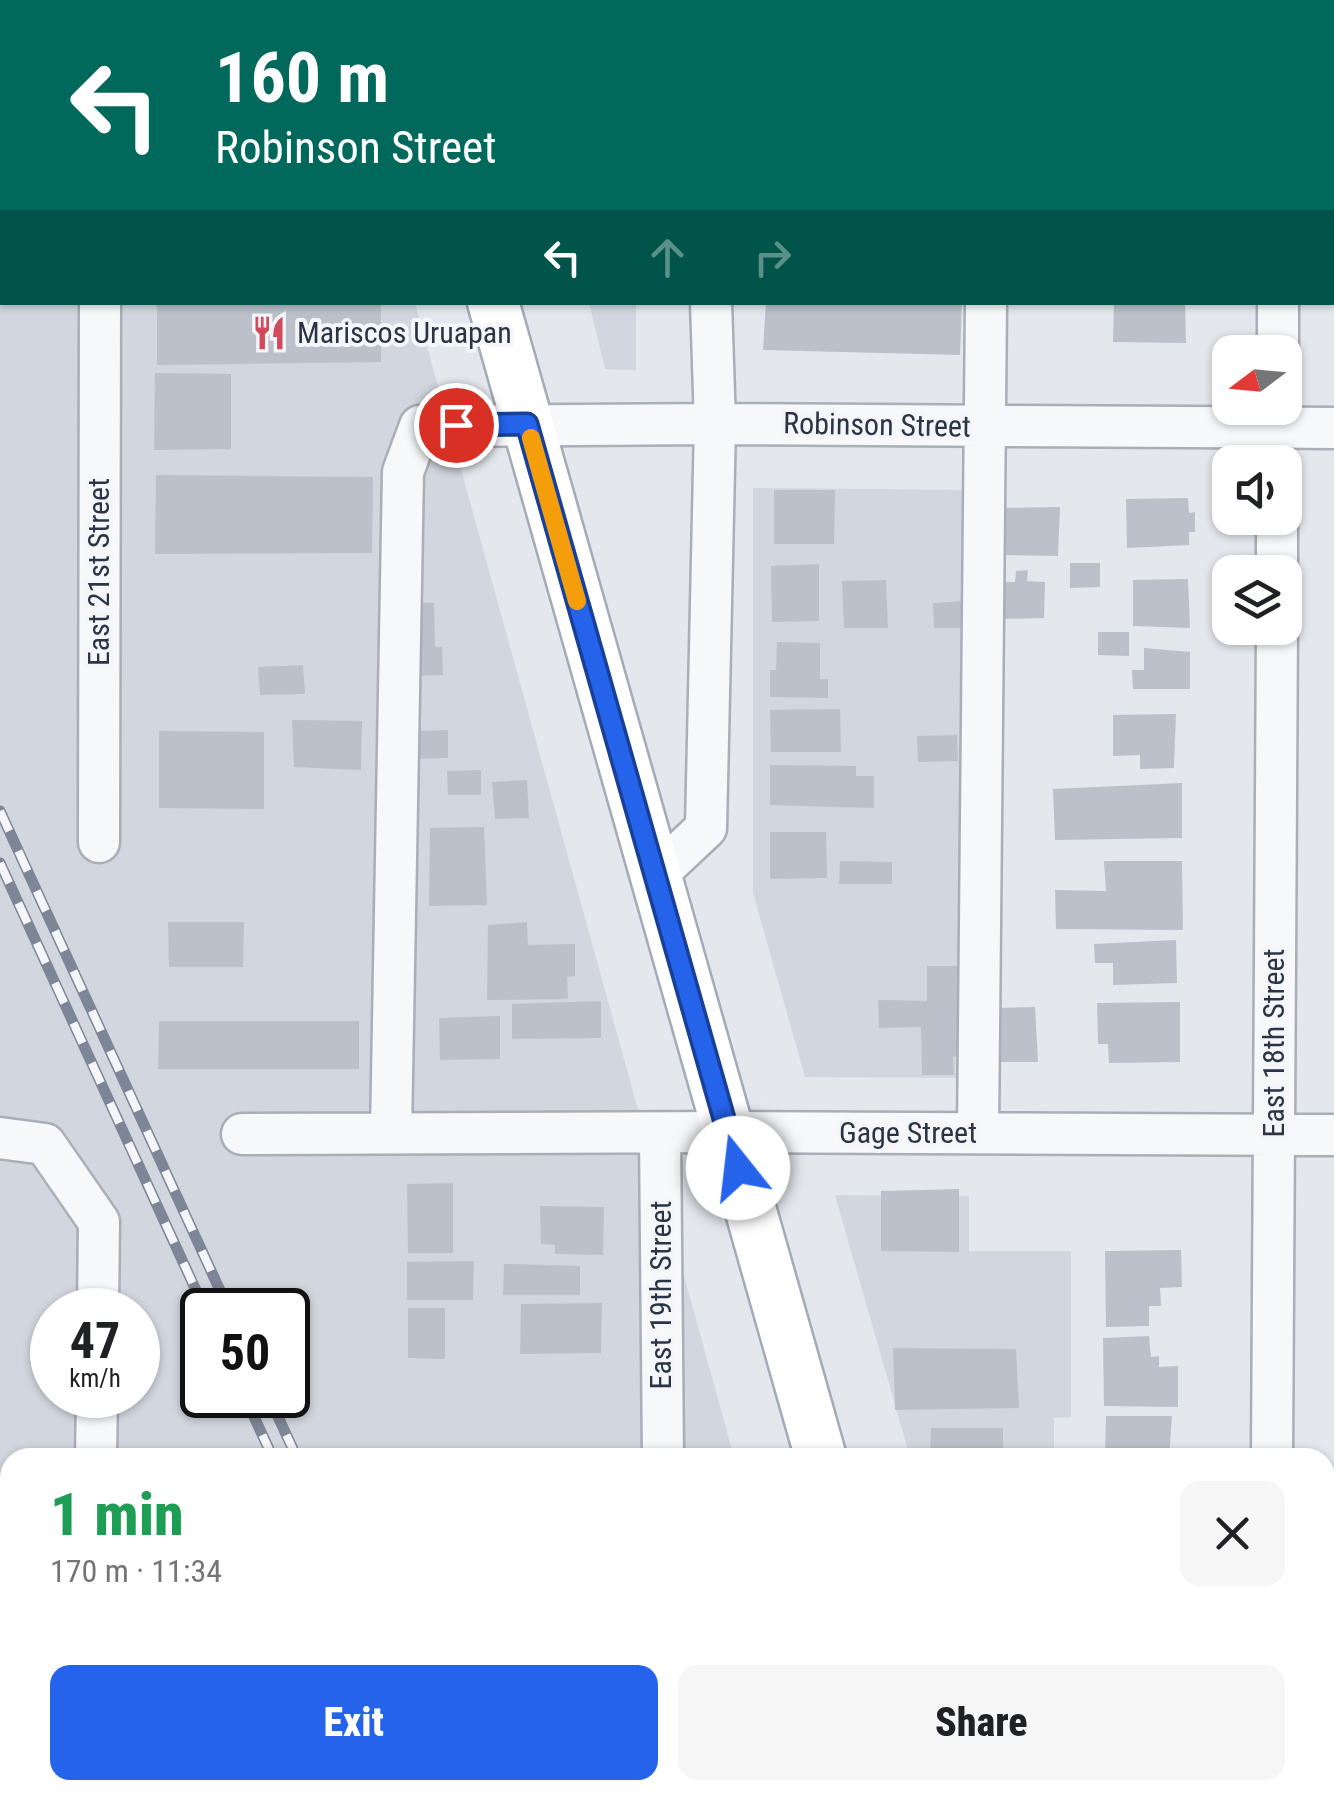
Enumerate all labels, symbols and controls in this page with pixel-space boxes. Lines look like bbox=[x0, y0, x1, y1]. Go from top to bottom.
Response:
text: 160 m bbox=[215, 37, 389, 119]
icon: left bbox=[50, 40, 180, 170]
text: Robinson Street bbox=[215, 121, 496, 174]
icon: left bbox=[535, 230, 590, 285]
icon: ahead bbox=[640, 230, 695, 285]
icon: right bbox=[745, 230, 800, 285]
restaurant icon: Mariscos Uruapan bbox=[250, 314, 288, 352]
place label: Mariscos Uruapan bbox=[297, 315, 512, 350]
north arrow bbox=[1212, 335, 1302, 425]
map controls bbox=[1212, 335, 1302, 645]
pin bbox=[414, 383, 499, 468]
icon: arrive bbox=[429, 398, 484, 453]
street label: Robinson Street bbox=[783, 405, 971, 444]
button: sound bbox=[1212, 445, 1302, 535]
street label: East 21st Street bbox=[81, 478, 116, 666]
button: layers bbox=[1212, 555, 1302, 645]
street label: East 18th Street bbox=[1256, 949, 1291, 1137]
street label: Gage Street bbox=[839, 1115, 977, 1150]
position arrow bbox=[686, 1116, 790, 1220]
street label: East 19th Street bbox=[643, 1201, 678, 1389]
speed limit sign: 50 bbox=[180, 1288, 310, 1418]
text: 47 bbox=[70, 1312, 120, 1370]
text: km/h bbox=[69, 1364, 121, 1393]
text: 1 min bbox=[50, 1479, 184, 1550]
button: close bbox=[1180, 1481, 1285, 1586]
text: 170 m · 11:34 bbox=[50, 1552, 222, 1590]
button: Exit bbox=[50, 1665, 658, 1780]
button: Share bbox=[678, 1665, 1285, 1780]

